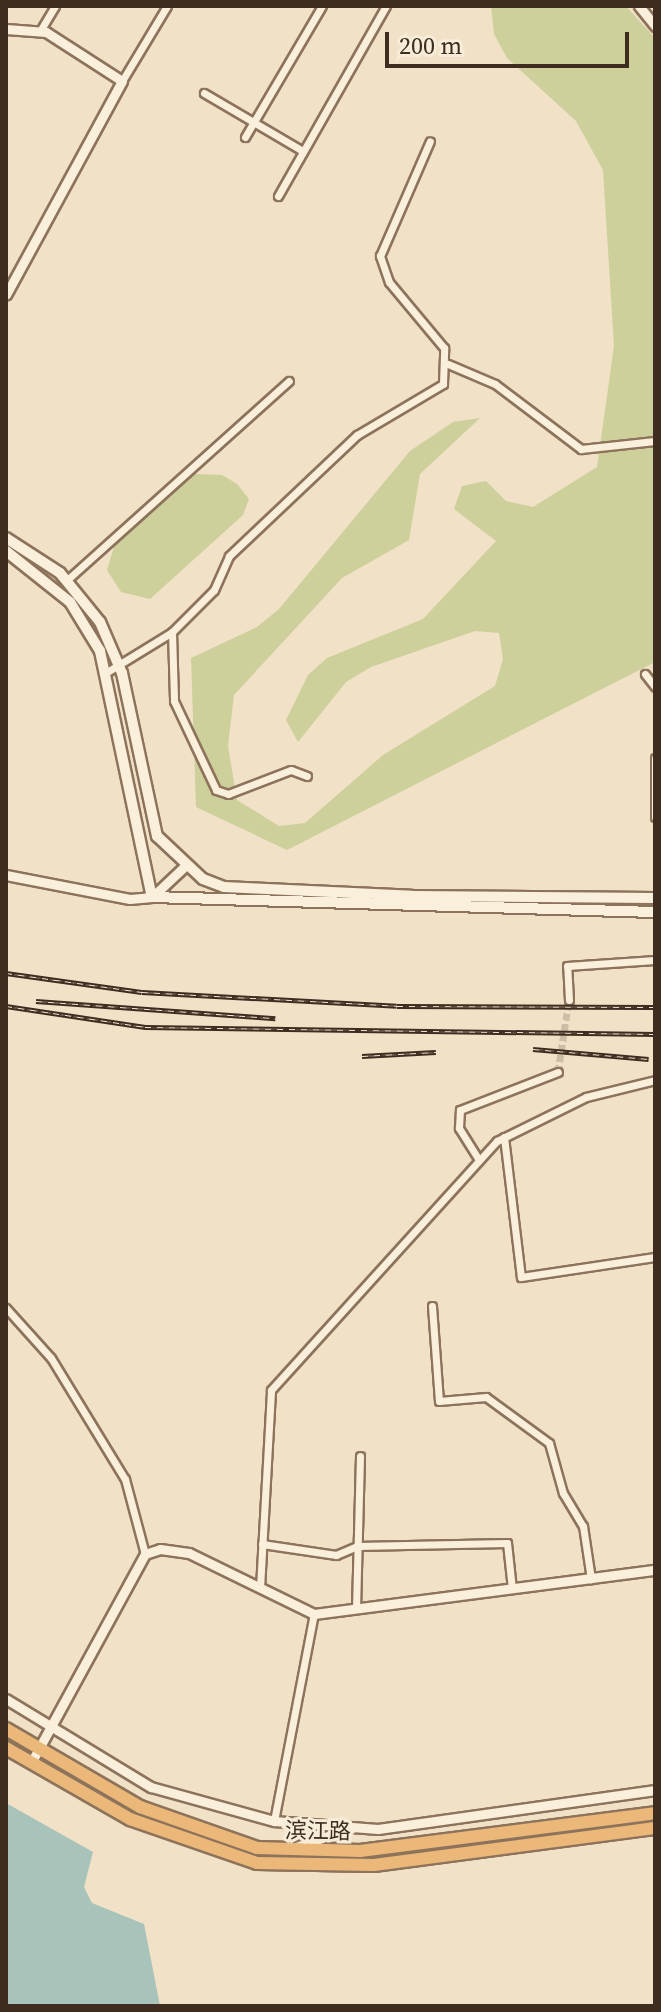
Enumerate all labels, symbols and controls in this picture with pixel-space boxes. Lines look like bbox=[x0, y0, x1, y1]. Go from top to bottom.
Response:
scale bar bbox=[389, 16, 633, 66]
text: 200 m bbox=[399, 29, 462, 62]
street label: 滨江路 bbox=[285, 1817, 351, 1845]

